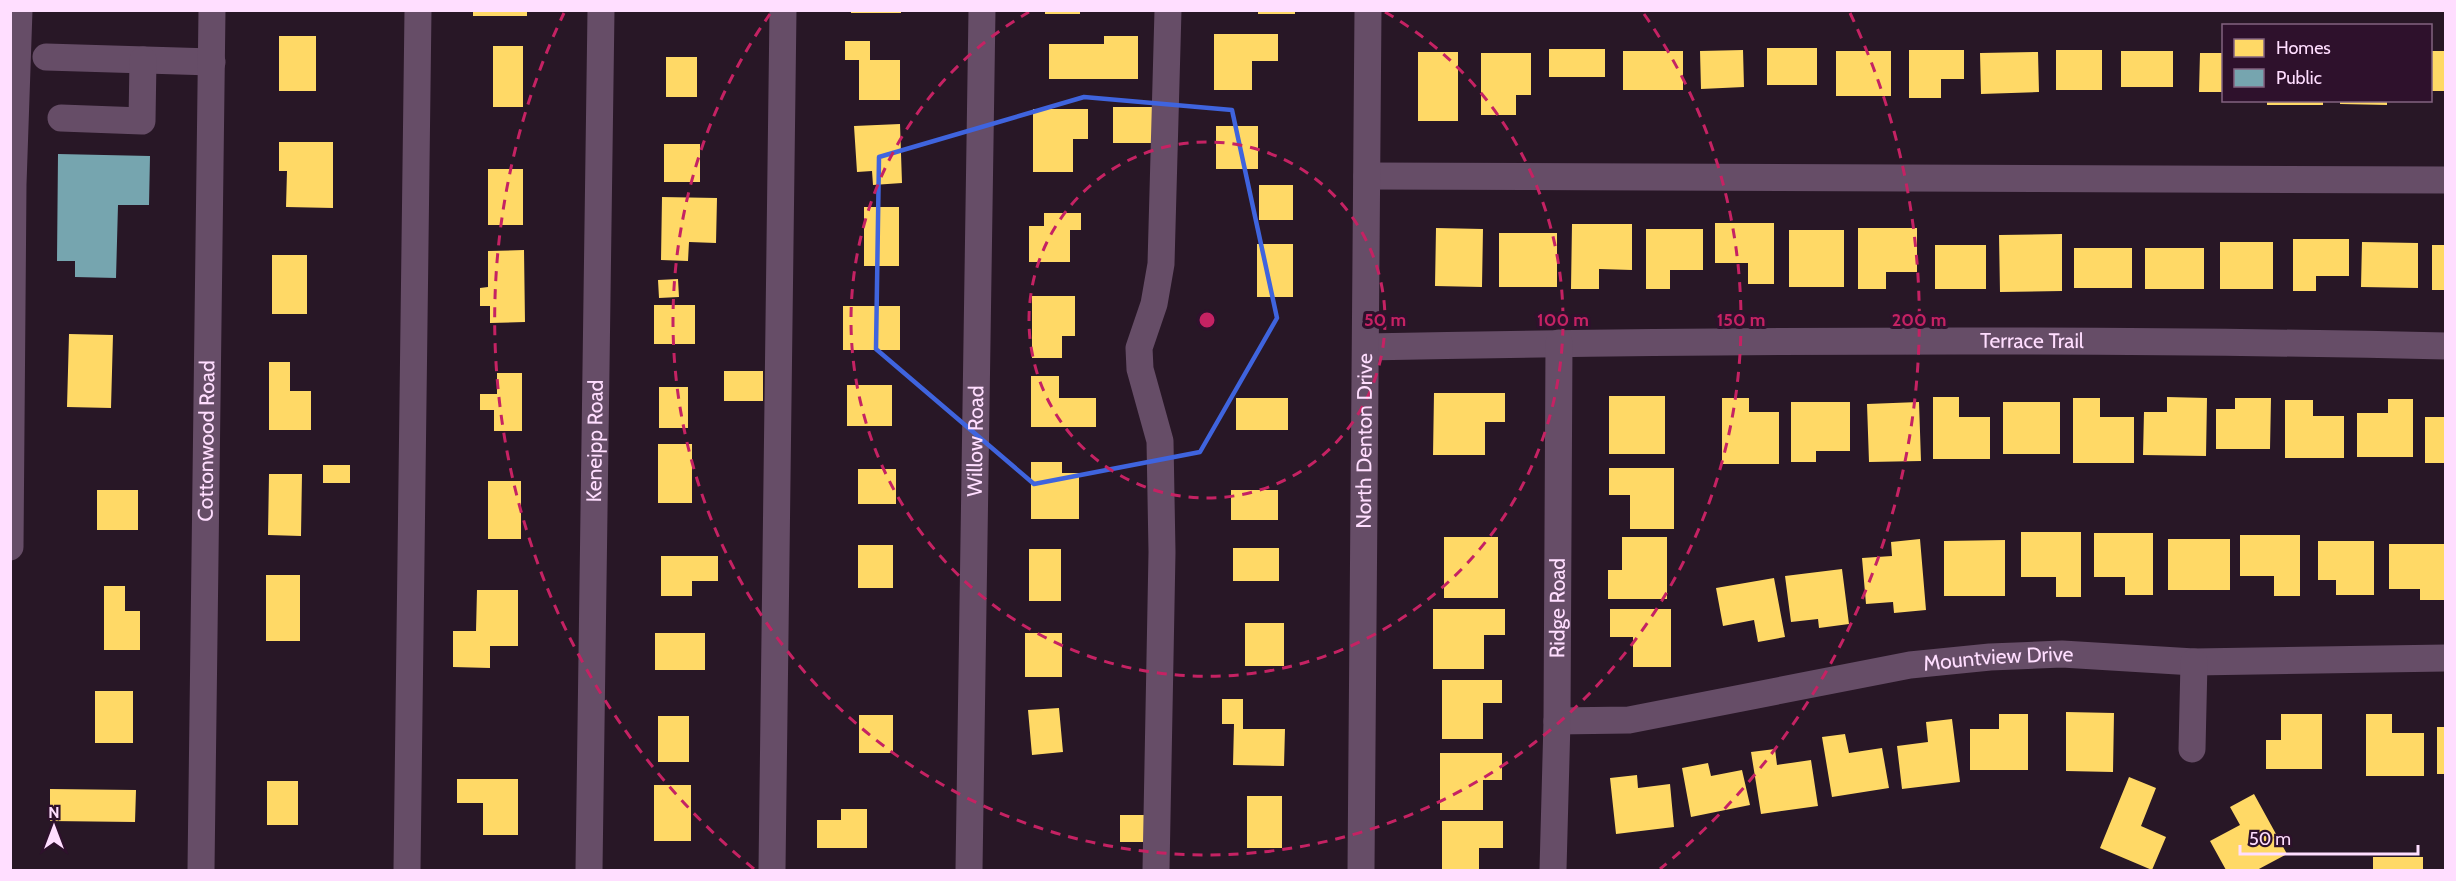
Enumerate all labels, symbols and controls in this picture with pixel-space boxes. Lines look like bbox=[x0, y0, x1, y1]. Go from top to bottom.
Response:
legend bbox=[2222, 24, 2432, 102]
text: Homes bbox=[2276, 37, 2331, 59]
text: Public bbox=[2276, 67, 2322, 89]
text: 50 m bbox=[1364, 309, 1406, 331]
text: 100 m bbox=[1537, 309, 1589, 331]
text: 150 m bbox=[1717, 309, 1765, 331]
text: 200 m bbox=[1892, 309, 1946, 331]
centre of rings bbox=[1197, 310, 1217, 330]
street label: Terrace Trail bbox=[1980, 328, 2084, 353]
street label: North Denton Drive bbox=[1351, 353, 1377, 529]
street label: Cottonwood Road bbox=[192, 360, 220, 522]
street label: Keneipp Road bbox=[581, 380, 608, 503]
street label: Willow Road bbox=[962, 385, 988, 497]
street label: Ridge Road bbox=[1544, 558, 1570, 658]
street label: Mountview Drive bbox=[1922, 641, 2075, 676]
north arrow bbox=[24, 797, 84, 857]
text: N bbox=[48, 803, 60, 822]
scale bar bbox=[2240, 818, 2418, 856]
text: 50 m bbox=[2249, 828, 2291, 850]

